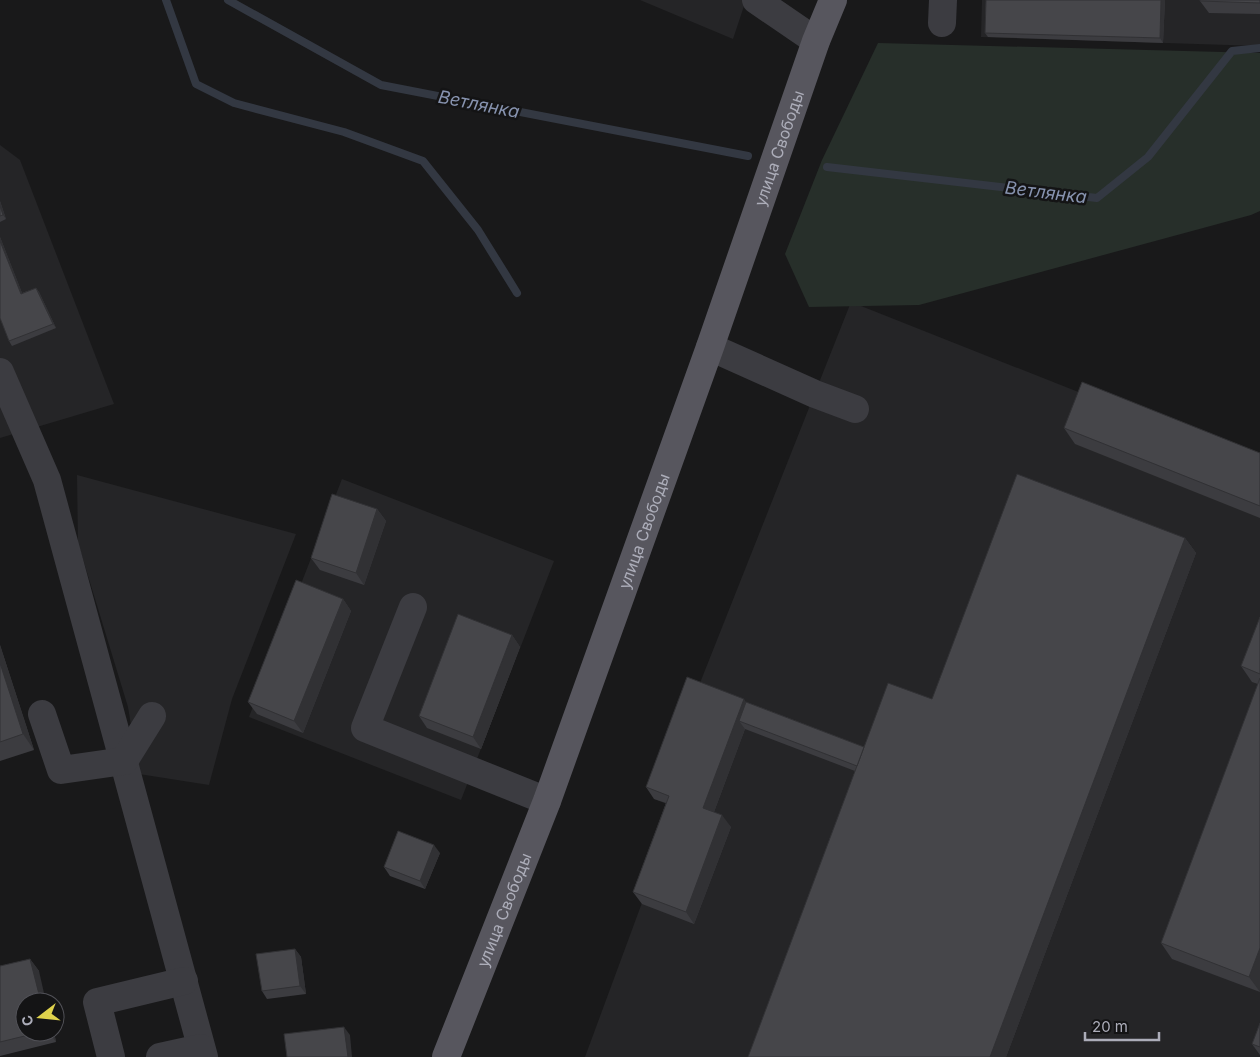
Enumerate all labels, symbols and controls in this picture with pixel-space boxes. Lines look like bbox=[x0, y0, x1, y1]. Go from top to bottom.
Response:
water label: Ветлянка bbox=[437, 86, 521, 122]
street label: улица Свободы bbox=[750, 88, 808, 209]
water label: Ветлянка bbox=[1004, 177, 1088, 207]
street label: улица Свободы bbox=[614, 471, 674, 591]
street label: улица Свободы bbox=[472, 850, 536, 970]
north arrow bbox=[15, 992, 65, 1042]
scale bar bbox=[1085, 1010, 1159, 1042]
text: С bbox=[17, 1013, 37, 1028]
text: 20 m bbox=[1092, 1017, 1128, 1036]

